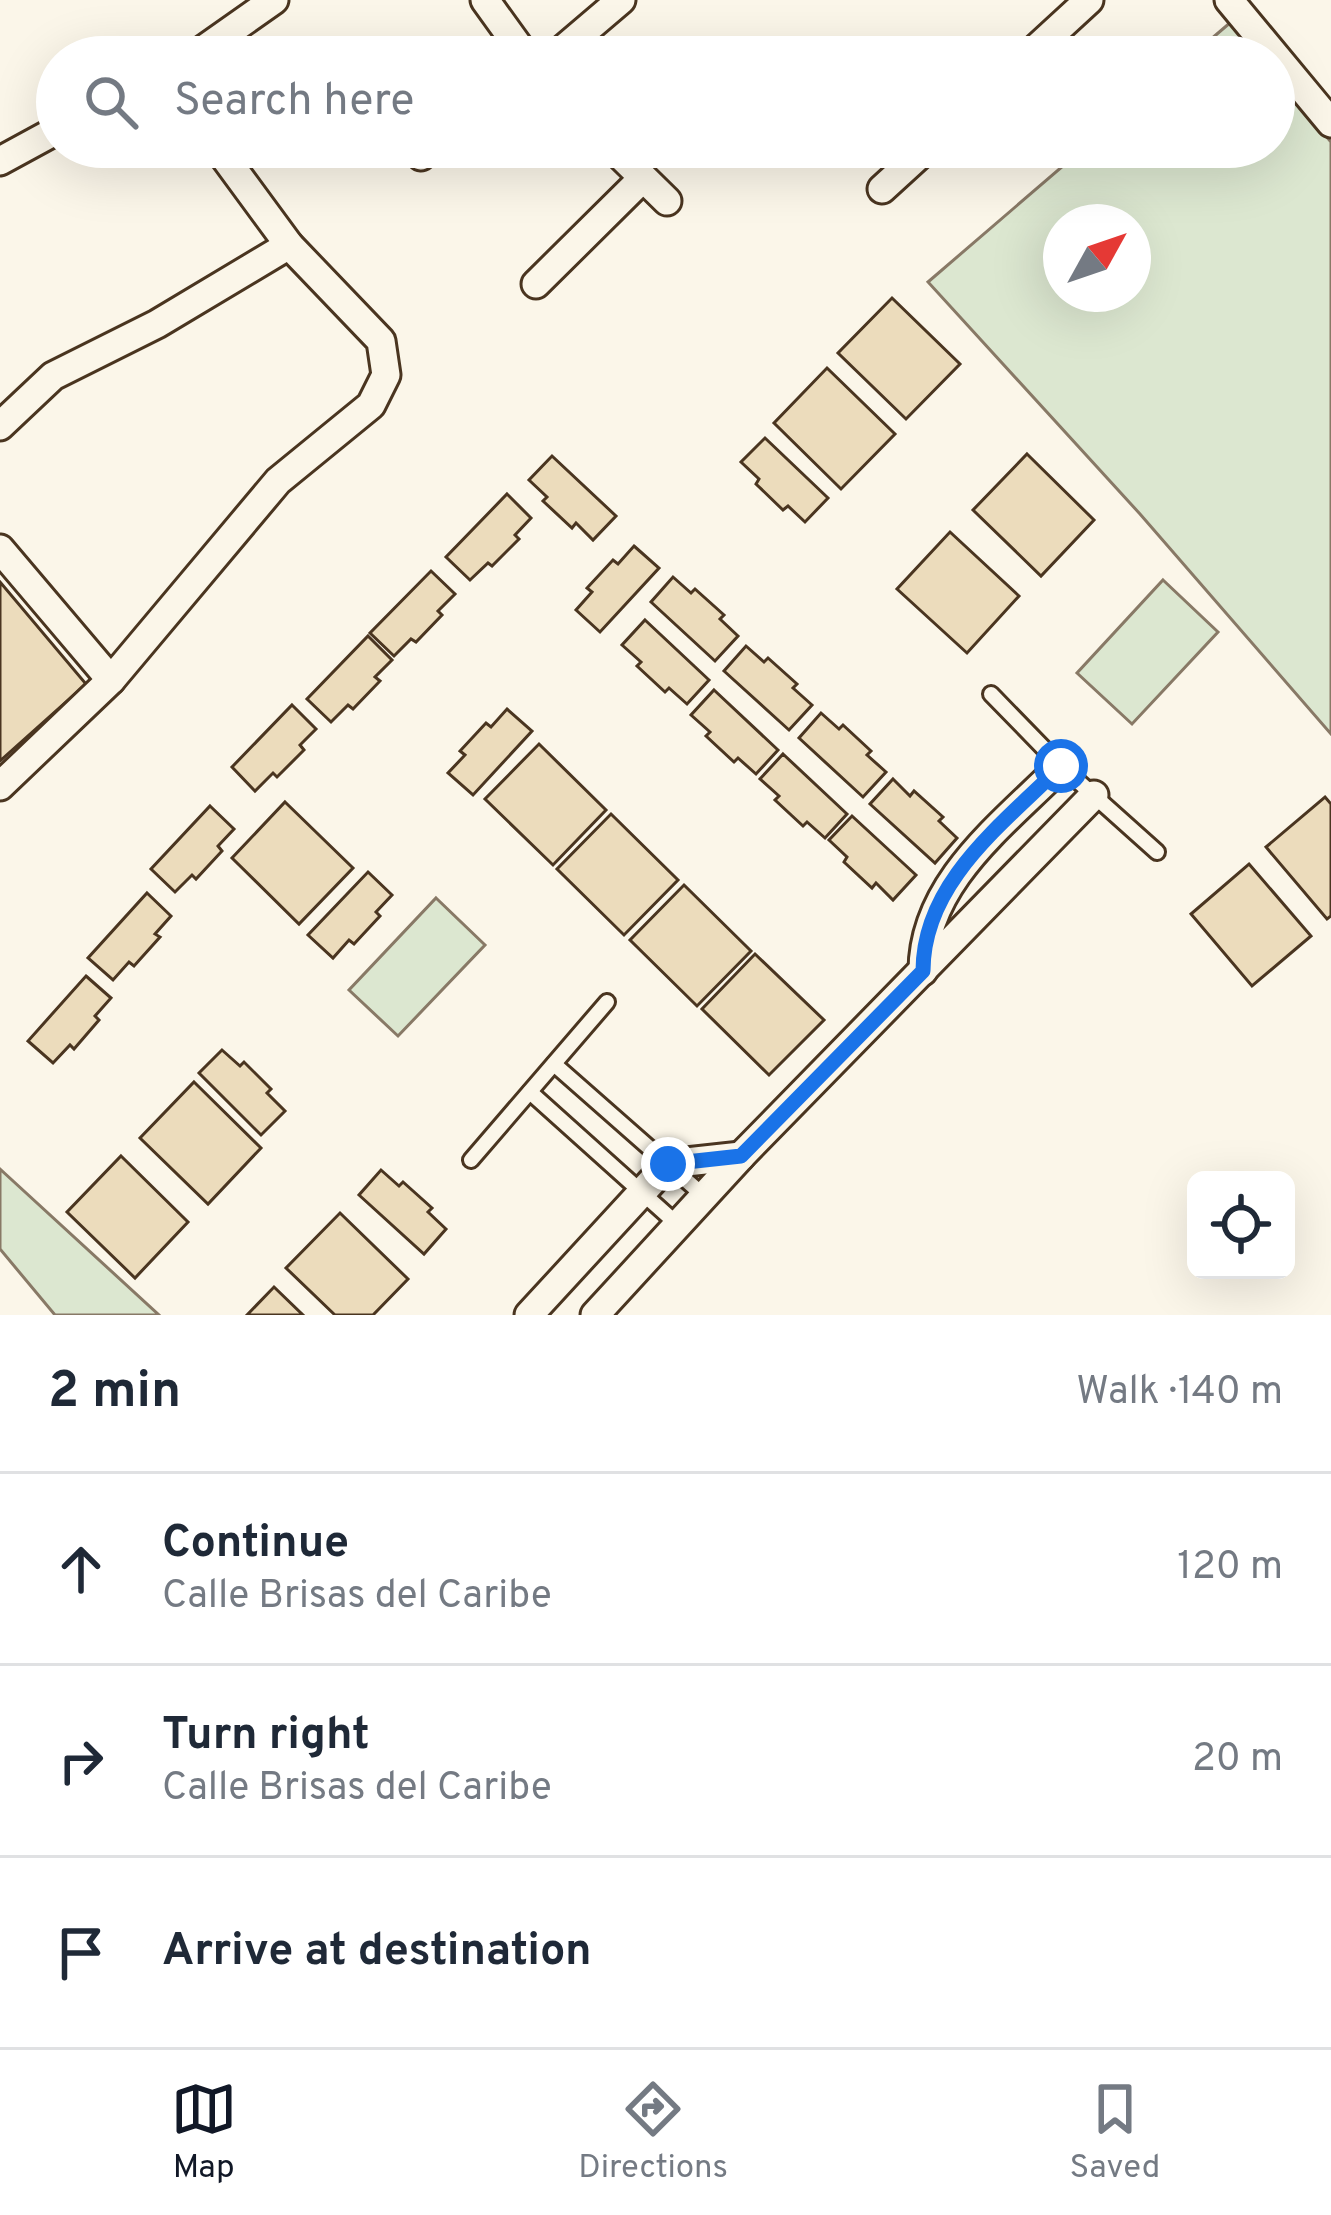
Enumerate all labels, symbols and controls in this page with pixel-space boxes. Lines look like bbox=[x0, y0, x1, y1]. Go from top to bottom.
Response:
search box bbox=[36, 36, 1295, 168]
icon: search bbox=[78, 69, 144, 135]
text: Search here bbox=[174, 74, 414, 131]
north arrow bbox=[1043, 204, 1151, 312]
route start bbox=[1034, 739, 1088, 793]
route end bbox=[641, 1137, 695, 1191]
map controls bbox=[1187, 1171, 1295, 1279]
button: locate bbox=[1187, 1171, 1295, 1279]
text: 2 min bbox=[48, 1361, 181, 1426]
text: Walk · 140 m bbox=[1076, 1369, 1283, 1418]
text: Continue bbox=[162, 1516, 349, 1573]
icon: ahead bbox=[48, 1536, 114, 1602]
text: 120 m bbox=[1177, 1544, 1283, 1593]
text: Calle Brisas del Caribe bbox=[162, 1573, 552, 1622]
text: Turn right bbox=[162, 1708, 370, 1765]
icon: right bbox=[48, 1728, 114, 1794]
text: 20 m bbox=[1192, 1736, 1283, 1785]
text: Calle Brisas del Caribe bbox=[162, 1765, 552, 1814]
icon: arrive bbox=[48, 1920, 114, 1986]
text: Arrive at destination bbox=[162, 1924, 592, 1981]
tab: Map bbox=[171, 2076, 237, 2190]
tab: Directions bbox=[578, 2076, 728, 2190]
tab: Saved bbox=[1070, 2076, 1160, 2190]

